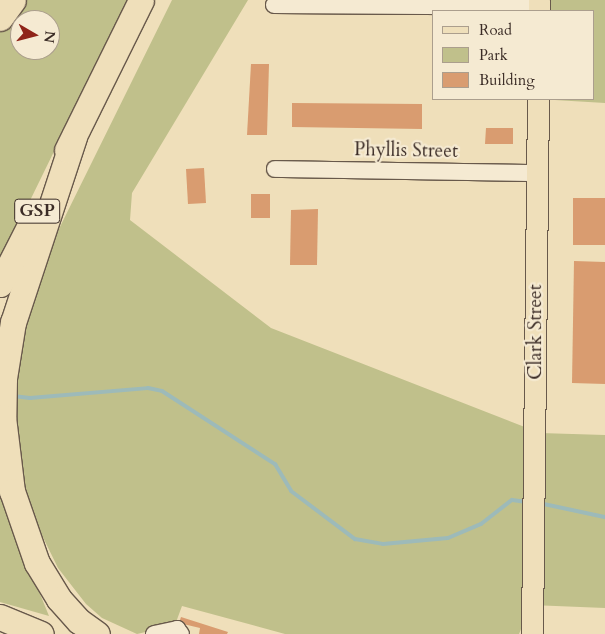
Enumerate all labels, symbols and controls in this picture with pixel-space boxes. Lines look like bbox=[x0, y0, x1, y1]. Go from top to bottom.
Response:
north arrow bbox=[10, 10, 60, 60]
legend bbox=[432, 10, 595, 100]
text: Road bbox=[479, 20, 512, 40]
text: N bbox=[39, 30, 60, 44]
text: Park bbox=[479, 45, 508, 65]
text: Building bbox=[479, 70, 535, 90]
street label: Phyllis Street bbox=[354, 139, 458, 163]
road number: GSP bbox=[13, 196, 61, 227]
street label: Clark Street bbox=[525, 284, 547, 380]

